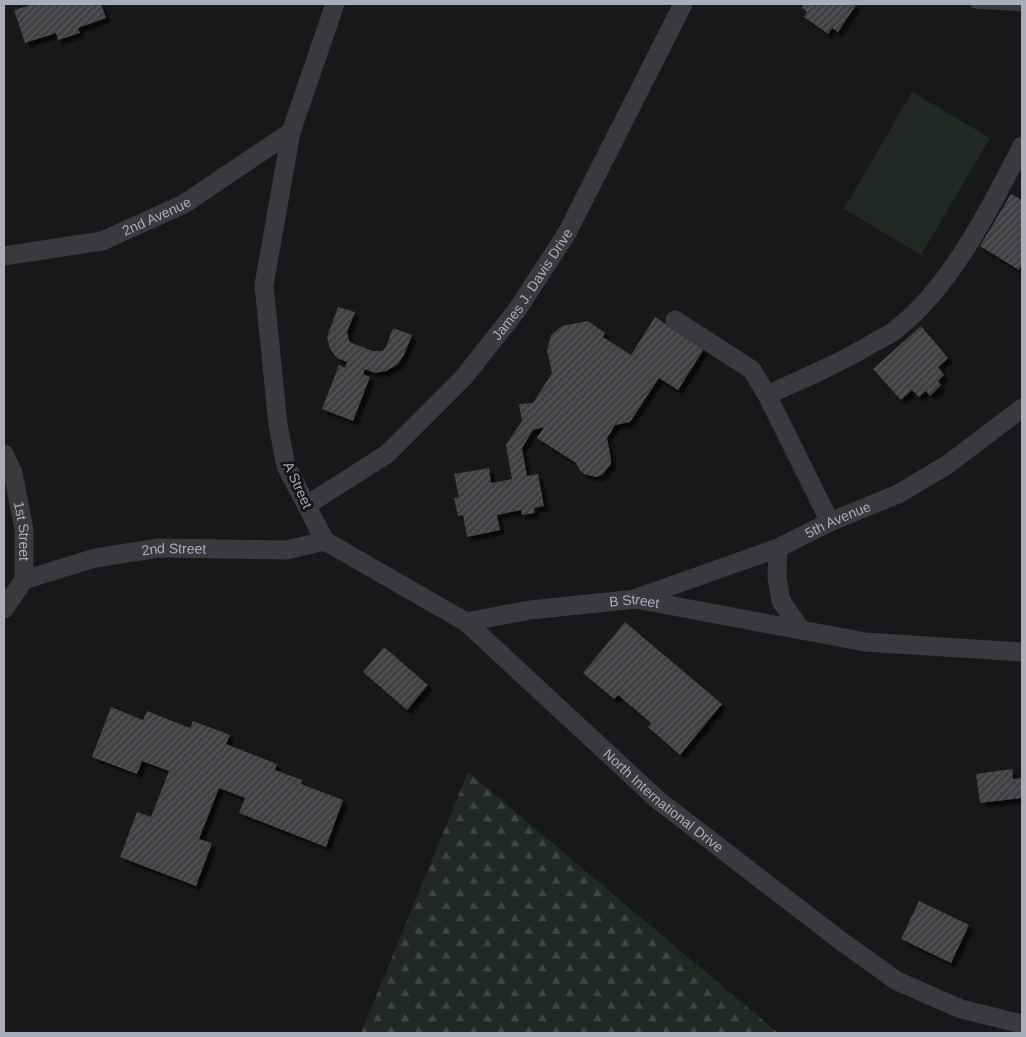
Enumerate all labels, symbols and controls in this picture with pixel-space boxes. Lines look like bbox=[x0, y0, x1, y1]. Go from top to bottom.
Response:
street label: 2nd Avenue bbox=[120, 193, 194, 239]
street label: James J. Davis Drive bbox=[488, 225, 576, 343]
street label: A Street bbox=[280, 459, 316, 511]
street label: 5th Avenue bbox=[803, 498, 873, 541]
street label: 1st Street bbox=[11, 500, 33, 561]
street label: 2nd Street bbox=[141, 540, 206, 559]
street label: B Street bbox=[608, 591, 661, 611]
street label: North International Drive bbox=[600, 746, 727, 856]

